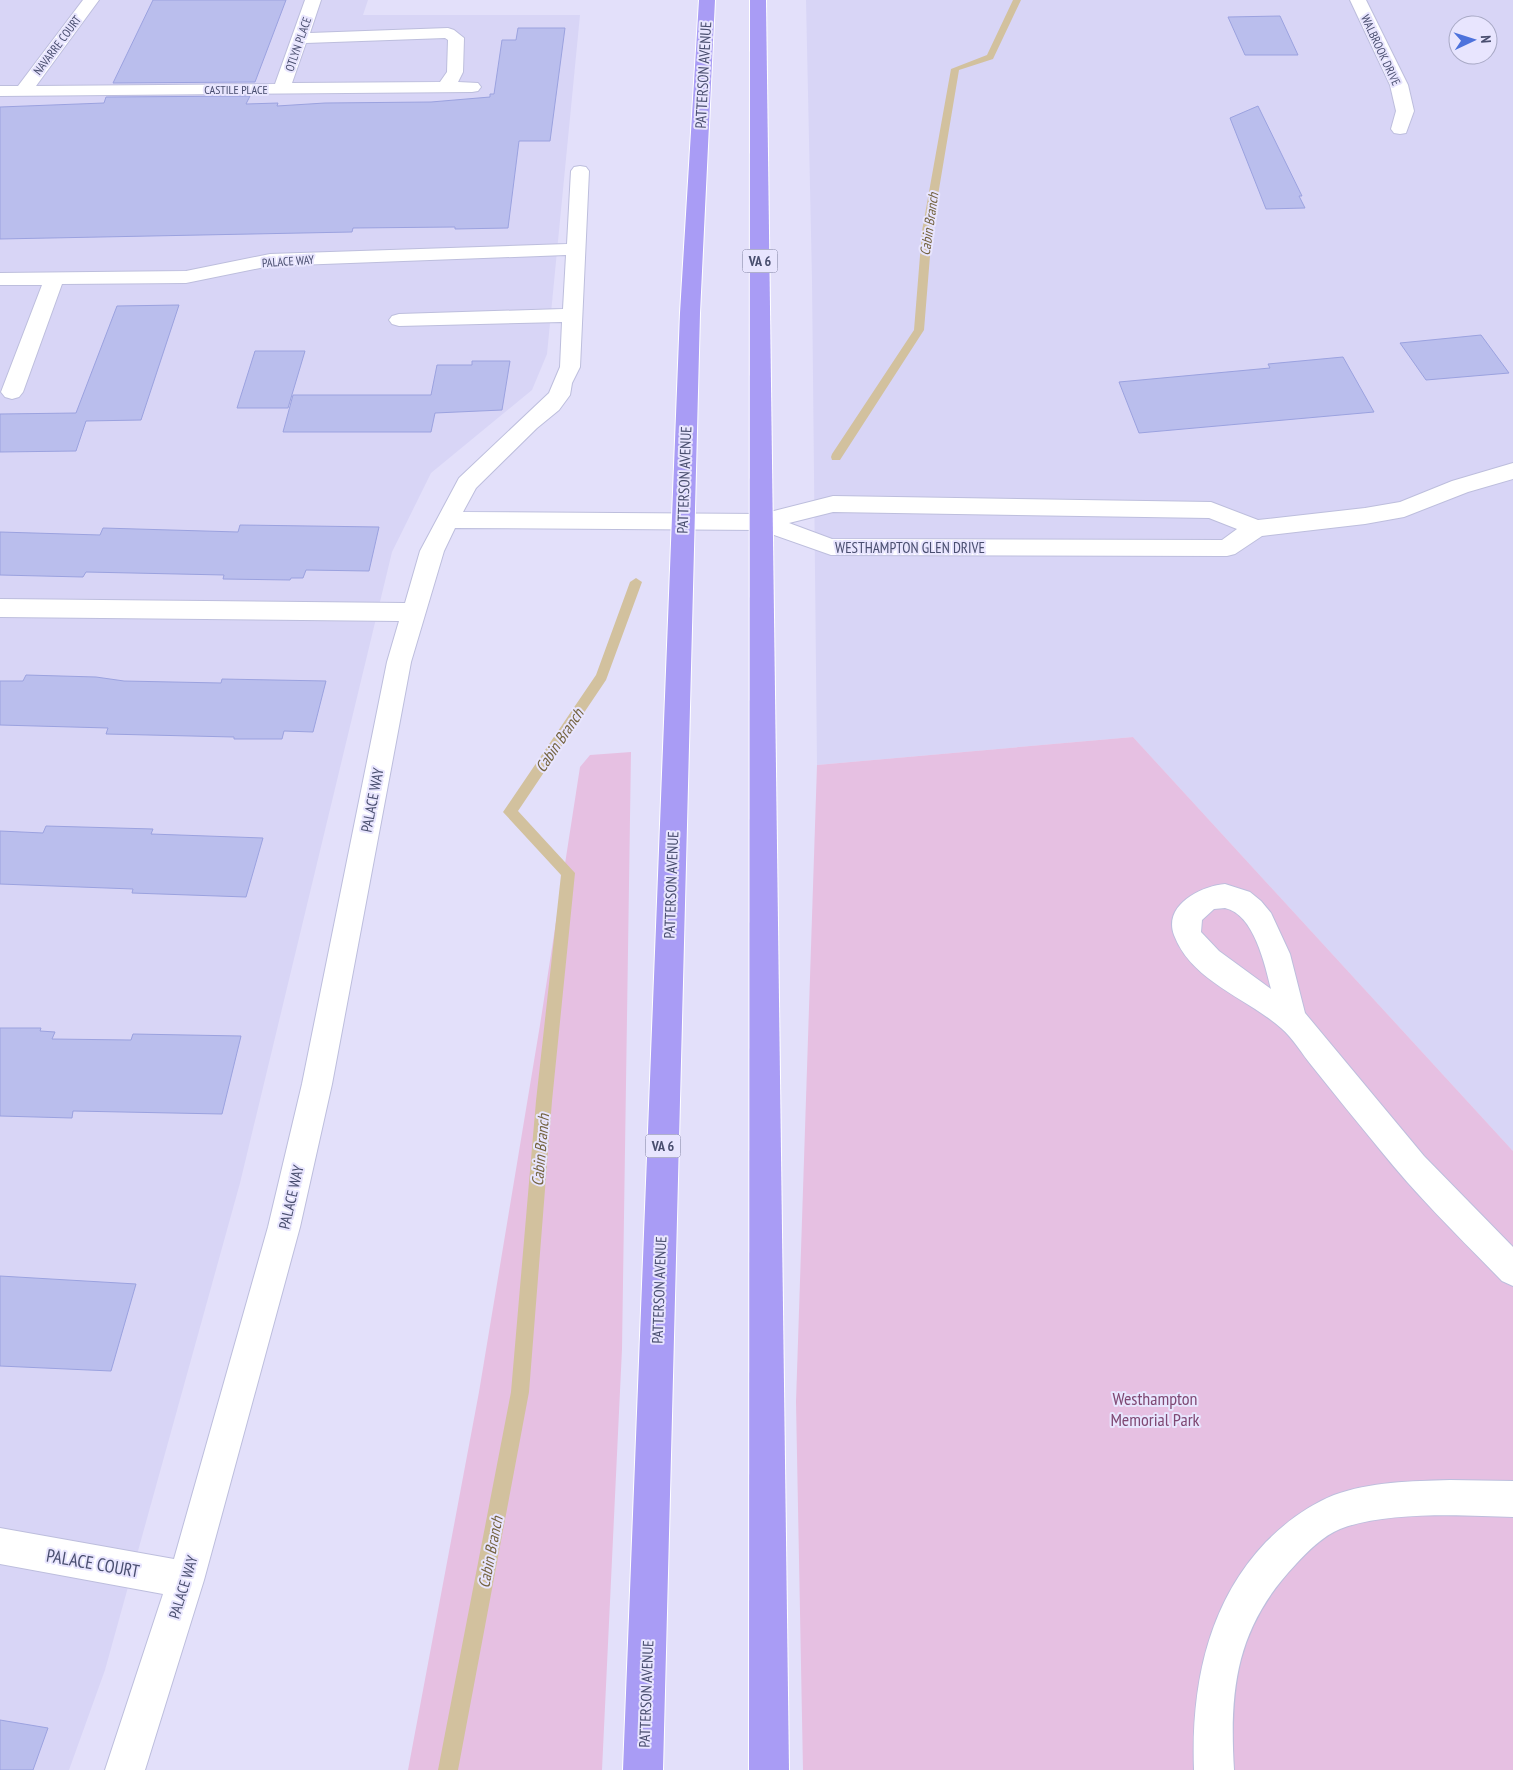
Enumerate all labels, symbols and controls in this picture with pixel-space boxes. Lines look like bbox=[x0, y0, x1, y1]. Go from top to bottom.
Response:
street label: NAVARRE COURT bbox=[30, 12, 85, 78]
street label: WALBROOK DRIVE bbox=[1358, 12, 1404, 88]
street label: OTLYN PLACE bbox=[282, 15, 314, 73]
north arrow bbox=[1448, 15, 1498, 65]
street label: PATTERSON AVENUE bbox=[691, 21, 715, 129]
text: N bbox=[1477, 35, 1495, 43]
street label: CASTILE PLACE bbox=[204, 82, 268, 97]
water label: Cabin Branch bbox=[916, 191, 942, 257]
road number: VA 6 bbox=[742, 250, 778, 272]
street label: PALACE WAY bbox=[261, 252, 315, 270]
street label: PATTERSON AVENUE bbox=[673, 426, 695, 534]
street label: WESTHAMPTON GLEN DRIVE bbox=[835, 538, 985, 557]
water label: Cabin Branch bbox=[530, 704, 588, 776]
street label: PALACE WAY bbox=[356, 766, 388, 834]
street label: PATTERSON AVENUE bbox=[660, 831, 682, 939]
water label: Cabin Branch bbox=[527, 1112, 553, 1187]
road number: VA 6 bbox=[646, 1134, 680, 1158]
street label: PALACE WAY bbox=[274, 1163, 308, 1231]
street label: PATTERSON AVENUE bbox=[648, 1236, 670, 1344]
park label: Westhampton Memorial Park bbox=[1110, 1387, 1200, 1431]
water label: Cabin Branch bbox=[473, 1514, 507, 1589]
street label: PALACE COURT bbox=[45, 1544, 141, 1582]
street label: PALACE WAY bbox=[164, 1553, 202, 1621]
street label: PATTERSON AVENUE bbox=[635, 1640, 657, 1748]

